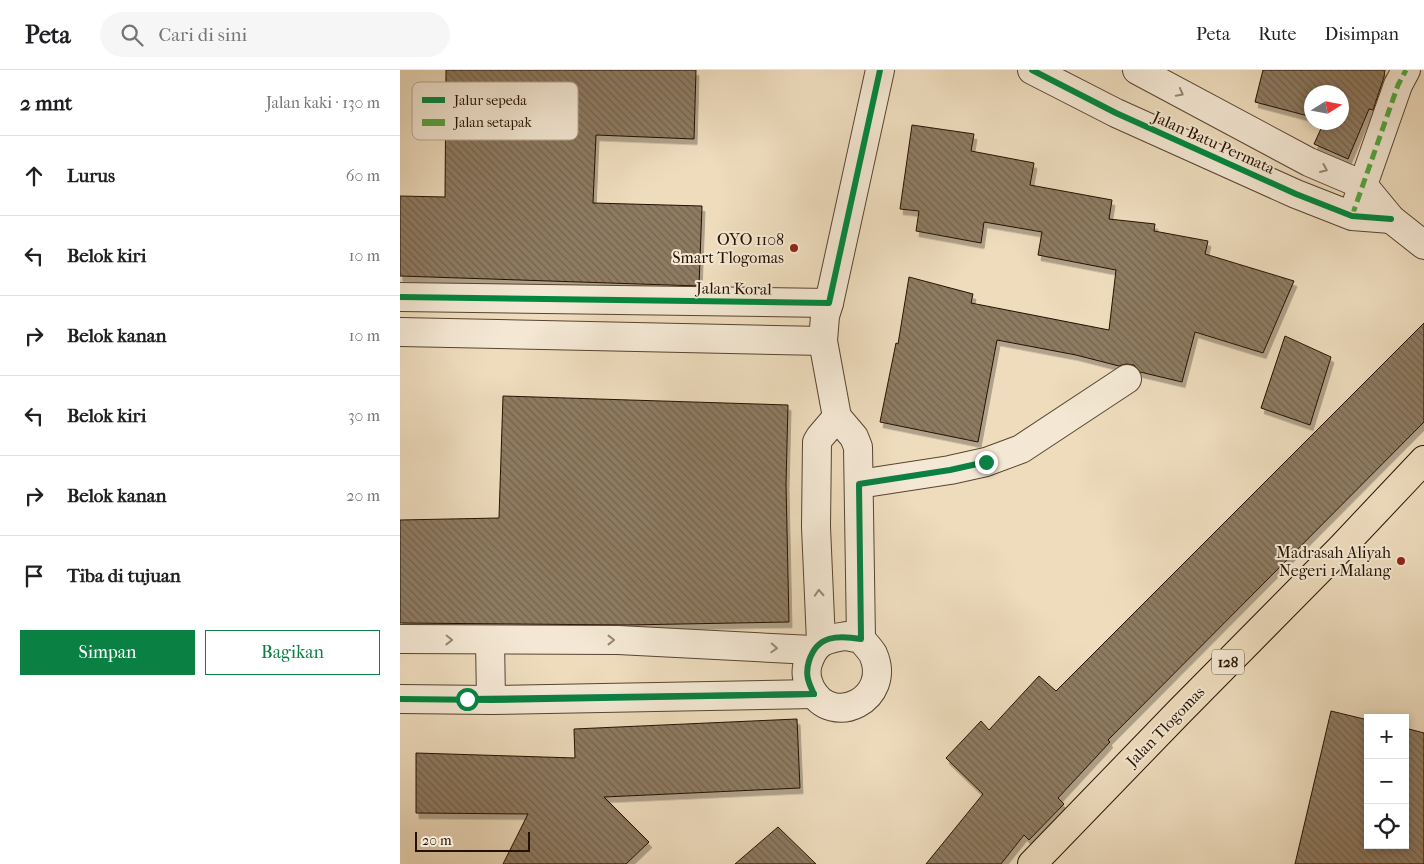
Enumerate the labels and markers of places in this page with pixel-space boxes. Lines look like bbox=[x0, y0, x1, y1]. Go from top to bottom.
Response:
place label: OYO 1108 Smart Tlogomas bbox=[672, 230, 784, 267]
marker: OYO 1108 Smart Tlogomas bbox=[788, 242, 800, 254]
place label: Madrasah Aliyah Negeri 1 Malang bbox=[1276, 543, 1391, 580]
marker: Madrasah Aliyah Negeri 1 Malang bbox=[1395, 555, 1407, 567]

